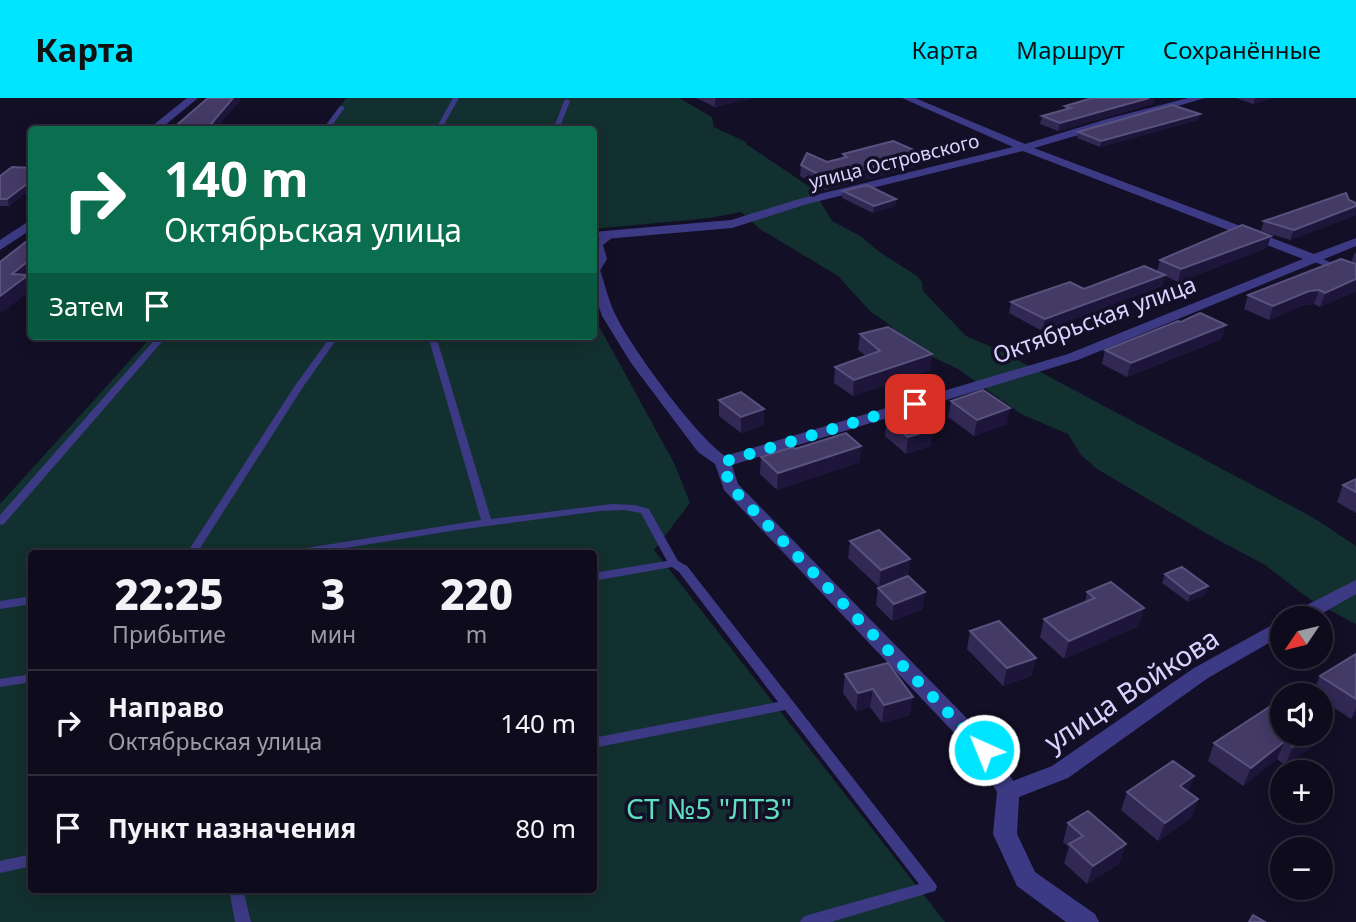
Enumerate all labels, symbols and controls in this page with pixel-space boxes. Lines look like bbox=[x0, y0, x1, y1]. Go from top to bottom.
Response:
text: Карта bbox=[35, 27, 134, 72]
text: Карта bbox=[911, 33, 978, 66]
text: Маршрут bbox=[1016, 33, 1125, 66]
text: Сохранённые bbox=[1163, 33, 1321, 66]
street label: улица Островского bbox=[806, 127, 982, 195]
text: 140 m bbox=[164, 145, 309, 211]
icon: right bbox=[49, 154, 140, 245]
text: Октябрьская улица bbox=[164, 208, 462, 251]
street label: Октябрьская улица bbox=[988, 267, 1200, 371]
icon: arrive bbox=[138, 287, 176, 325]
text: Затем bbox=[49, 288, 124, 324]
pin bbox=[885, 374, 945, 434]
icon: arrive bbox=[896, 385, 934, 423]
text: 22:25 bbox=[114, 565, 224, 622]
text: 3 bbox=[321, 565, 345, 622]
text: 220 bbox=[440, 565, 513, 622]
north arrow bbox=[1270, 606, 1334, 668]
map controls bbox=[1270, 606, 1333, 900]
text: Прибытие bbox=[112, 618, 226, 650]
text: мин bbox=[310, 618, 356, 650]
text: m bbox=[466, 618, 487, 650]
street label: улица Войкова bbox=[1036, 618, 1226, 760]
button: sound bbox=[1270, 683, 1333, 746]
text: Направо bbox=[108, 689, 224, 725]
icon: right bbox=[49, 704, 87, 742]
text: 140 m bbox=[500, 705, 576, 741]
position arrow bbox=[947, 713, 1021, 787]
text: Октябрьская улица bbox=[108, 725, 322, 757]
button: + bbox=[1270, 760, 1333, 823]
park label: СТ №5 "ЛТЗ" bbox=[626, 789, 792, 827]
icon: arrive bbox=[49, 809, 87, 847]
text: Пункт назначения bbox=[108, 810, 356, 846]
text: 80 m bbox=[515, 810, 576, 846]
button: − bbox=[1270, 837, 1333, 900]

